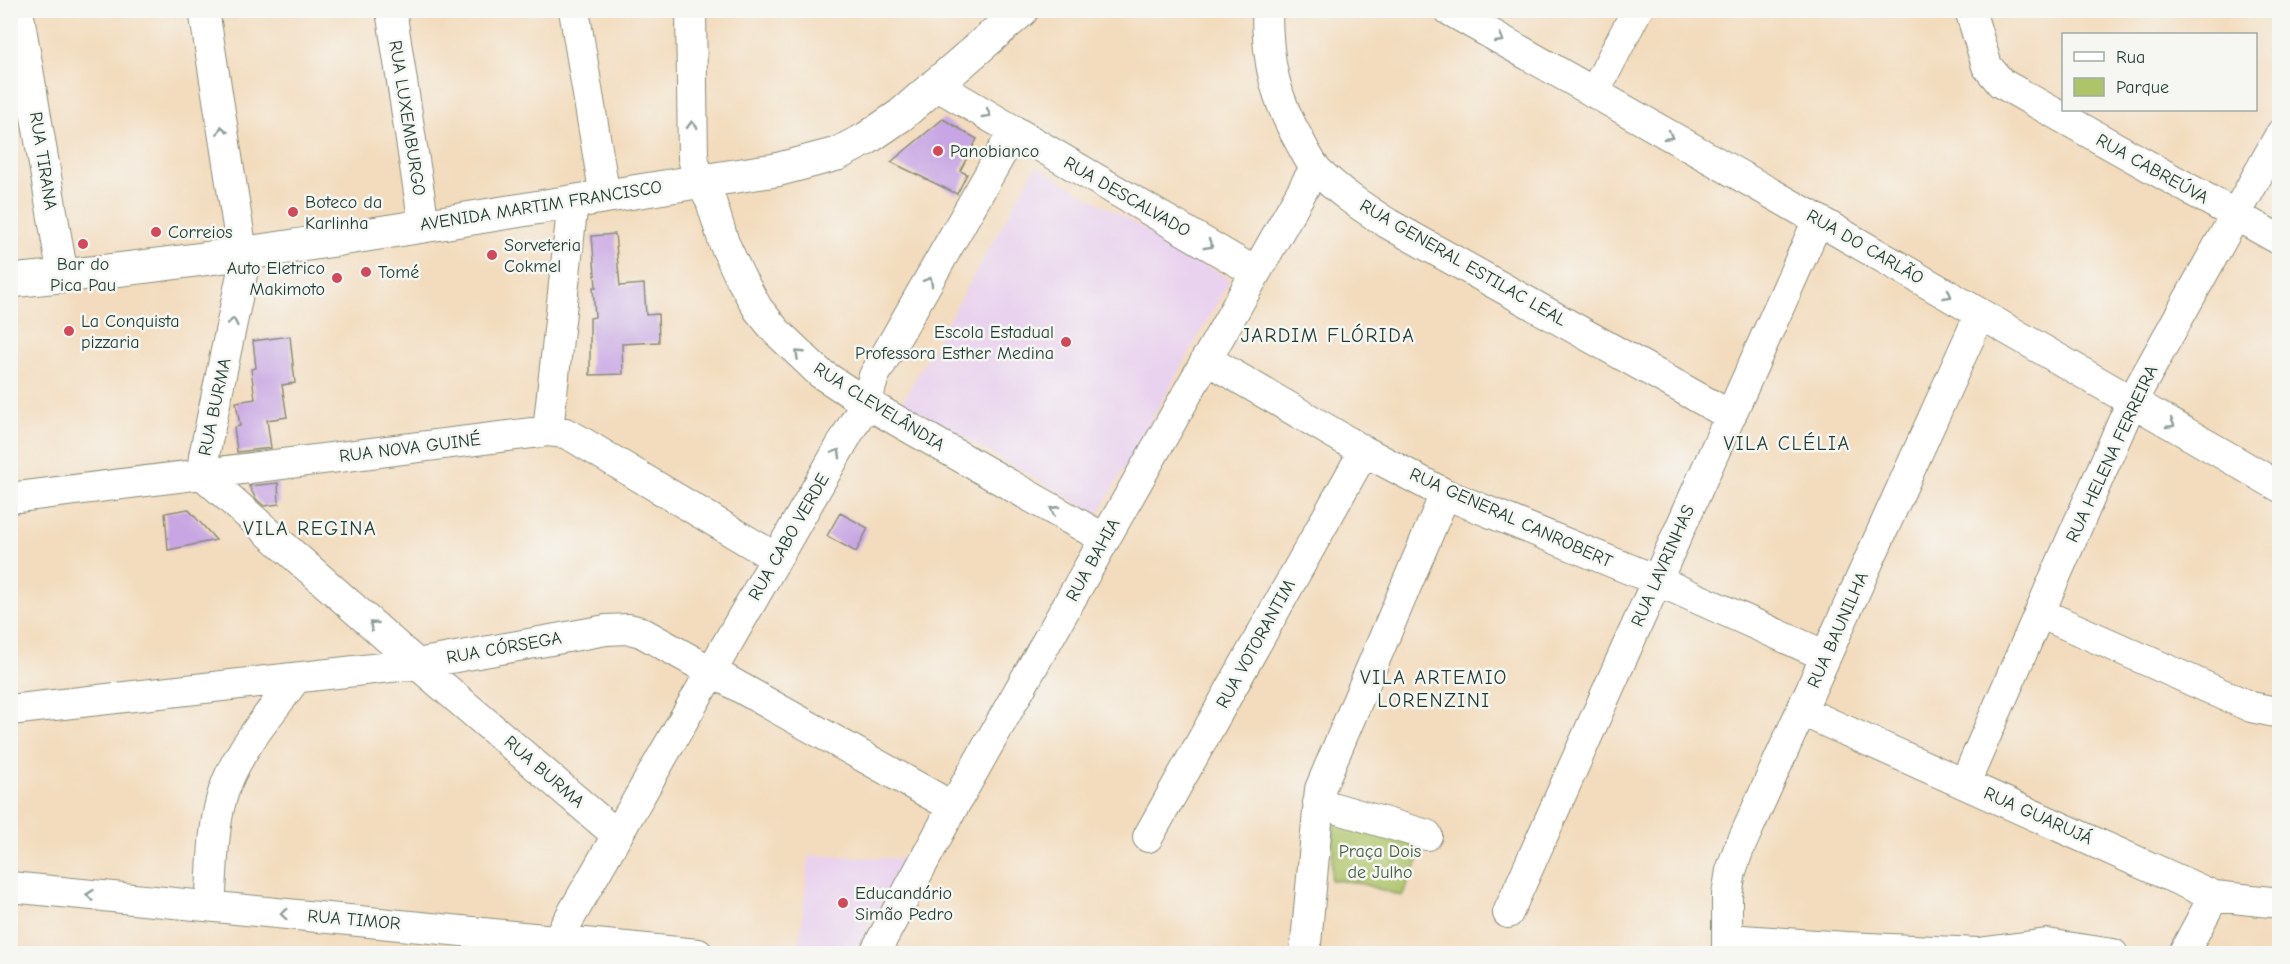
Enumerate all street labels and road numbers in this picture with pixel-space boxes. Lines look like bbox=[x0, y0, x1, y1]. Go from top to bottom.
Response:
street label: RUA LUXEMBURGO bbox=[384, 39, 430, 197]
street label: RUA TIRANA bbox=[25, 110, 61, 212]
street label: RUA CABREÚVA bbox=[2092, 129, 2212, 208]
street label: RUA DESCALVADO bbox=[1060, 152, 1194, 242]
street label: AVENIDA MARTIM FRANCISCO bbox=[418, 176, 664, 236]
street label: RUA GENERAL ESTILAC LEAL bbox=[1356, 195, 1570, 331]
street label: RUA DO CARLÃO bbox=[1803, 205, 1927, 289]
street label: RUA BURMA bbox=[194, 356, 236, 458]
street label: RUA CLEVELÂNDIA bbox=[810, 357, 949, 456]
street label: RUA HELENA FERREIRA bbox=[2062, 362, 2162, 546]
street label: RUA NOVA GUINÉ bbox=[338, 428, 482, 467]
street label: RUA GENERAL CANROBERT bbox=[1406, 464, 1616, 573]
street label: RUA CABO VERDE bbox=[744, 470, 834, 604]
street label: RUA LAVRINHAS bbox=[1627, 502, 1699, 630]
street label: RUA BAHIA bbox=[1062, 515, 1124, 605]
street label: RUA BAUNILHA bbox=[1803, 569, 1873, 691]
street label: RUA VOTORANTIM bbox=[1212, 576, 1300, 712]
street label: RUA CÓRSEGA bbox=[445, 627, 563, 668]
street label: RUA BURMA bbox=[500, 732, 588, 812]
street label: RUA GUARUJÁ bbox=[1980, 782, 2096, 849]
street label: RUA TIMOR bbox=[307, 905, 402, 935]

